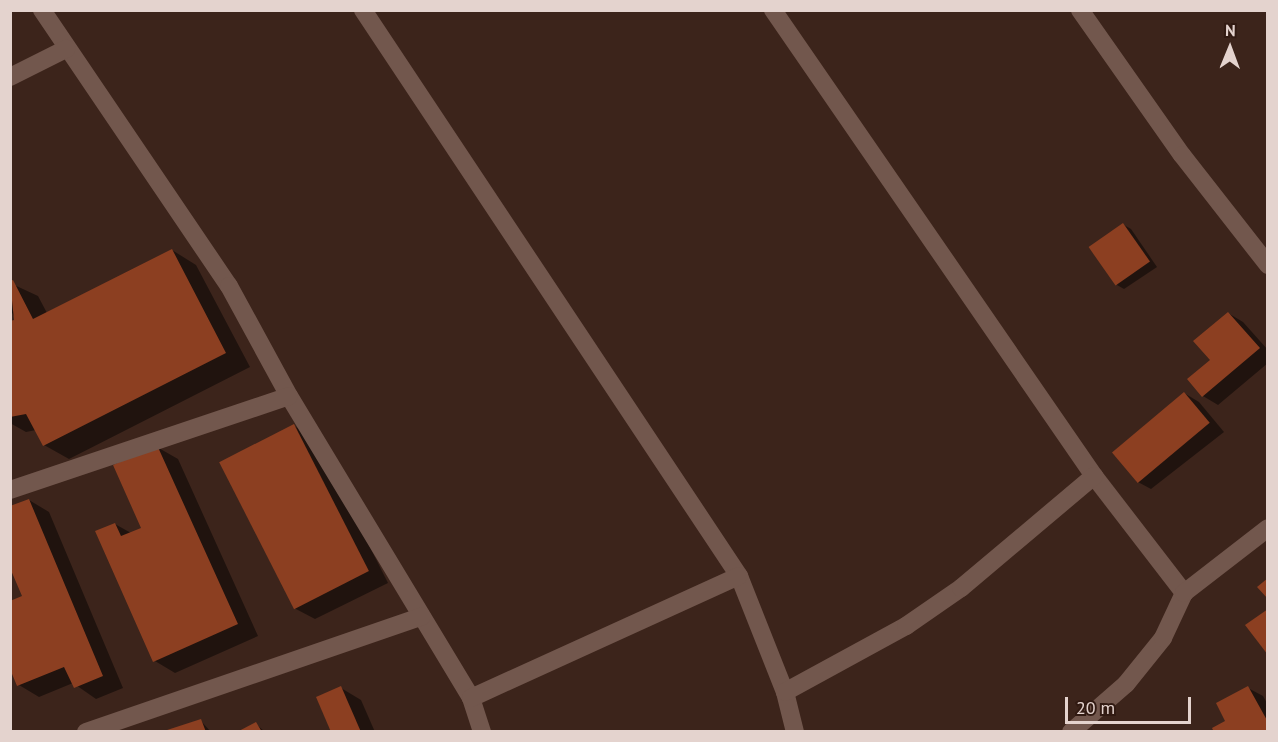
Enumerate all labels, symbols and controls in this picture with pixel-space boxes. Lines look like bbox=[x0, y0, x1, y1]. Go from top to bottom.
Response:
north arrow bbox=[1200, 18, 1260, 78]
text: N bbox=[1225, 20, 1236, 40]
scale bar bbox=[1068, 685, 1194, 723]
text: 20 m bbox=[1076, 696, 1115, 719]

